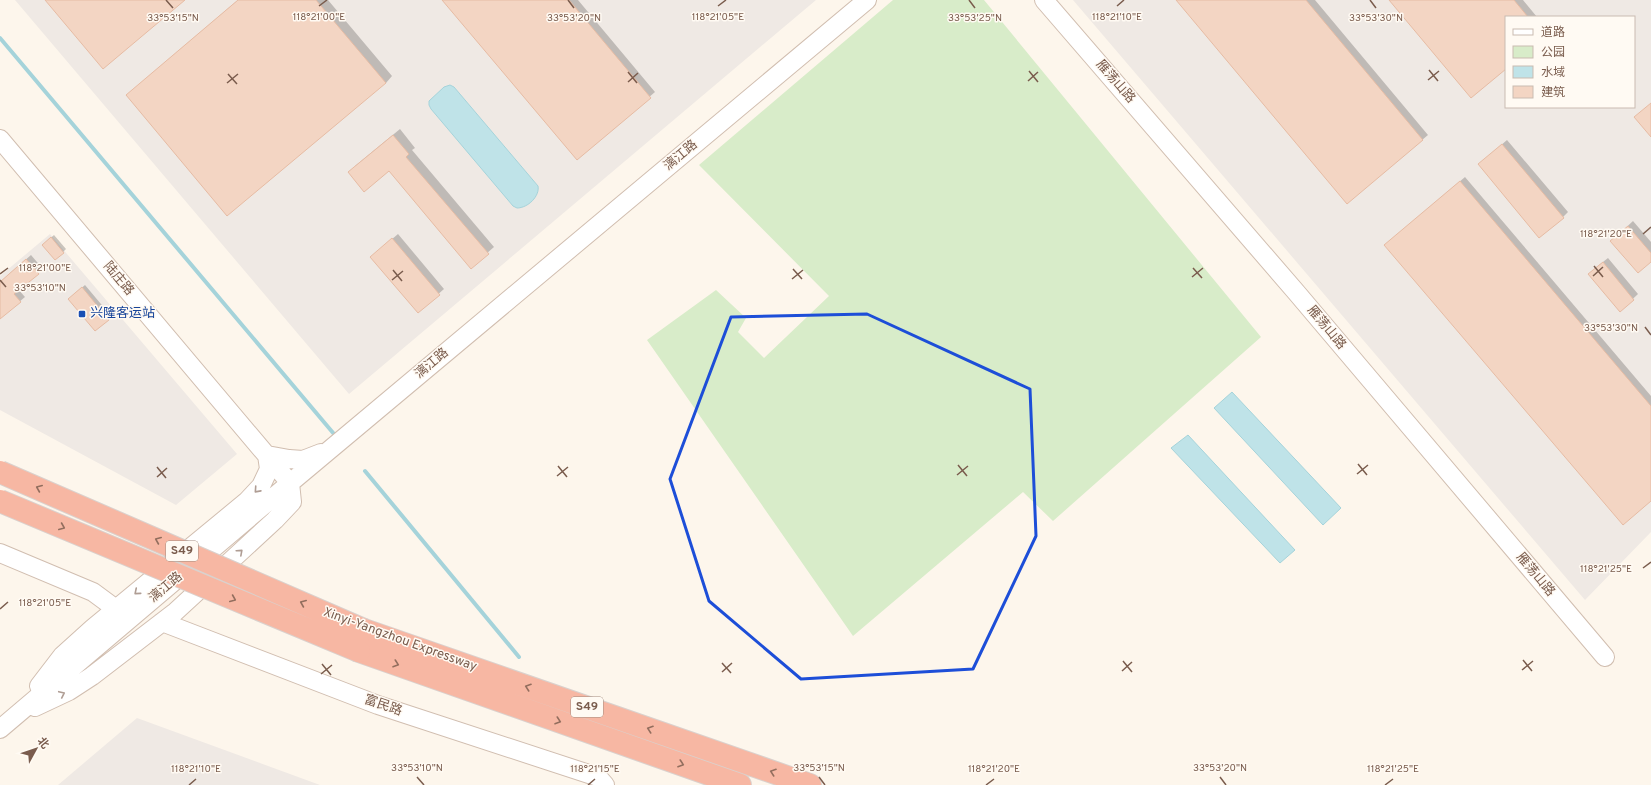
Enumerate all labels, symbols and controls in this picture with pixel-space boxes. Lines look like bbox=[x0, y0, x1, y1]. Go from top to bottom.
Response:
text: 118°21'00"E bbox=[293, 11, 345, 24]
text: 118°21'05"E bbox=[692, 11, 744, 24]
text: 118°21'10"E bbox=[1092, 11, 1142, 24]
text: 33°53'15"N bbox=[147, 12, 199, 25]
text: 33°53'20"N bbox=[547, 12, 601, 25]
text: 33°53'25"N bbox=[948, 12, 1002, 25]
text: 33°53'30"N bbox=[1349, 12, 1403, 25]
legend bbox=[1505, 16, 1635, 108]
text: 道路 bbox=[1541, 25, 1565, 41]
text: 公园 bbox=[1541, 45, 1565, 61]
street label: 雁荡山路 bbox=[1092, 57, 1138, 107]
text: 水域 bbox=[1541, 65, 1565, 81]
text: 建筑 bbox=[1541, 85, 1565, 101]
street label: 漓江路 bbox=[660, 137, 701, 175]
text: 118°21'20"E bbox=[1580, 228, 1632, 241]
street label: 陆庄路 bbox=[99, 259, 137, 299]
text: 118°21'00"E bbox=[19, 262, 71, 275]
text: 33°53'10"N bbox=[14, 282, 66, 295]
street label: 雁荡山路 bbox=[1303, 303, 1349, 353]
place label: 兴隆客运站 bbox=[90, 305, 155, 322]
marker: 兴隆客运站 bbox=[77, 309, 87, 319]
text: 33°53'30"N bbox=[1584, 322, 1638, 335]
street label: 漓江路 bbox=[411, 345, 452, 383]
one-way arrow bbox=[35, 485, 42, 493]
one-way arrow bbox=[255, 485, 262, 493]
one-way arrow bbox=[57, 522, 65, 530]
one-way arrow bbox=[154, 537, 162, 545]
road number: S49 bbox=[166, 541, 198, 561]
one-way arrow bbox=[235, 550, 243, 557]
street label: 雁荡山路 bbox=[1512, 550, 1558, 600]
text: 118°21'25"E bbox=[1580, 563, 1632, 576]
street label: 漓江路 bbox=[145, 569, 186, 607]
one-way arrow bbox=[134, 588, 141, 595]
one-way arrow bbox=[229, 594, 237, 602]
text: 118°21'05"E bbox=[19, 597, 71, 610]
one-way arrow bbox=[299, 600, 307, 608]
street label: Xinyi-Yangzhou Expressway bbox=[321, 605, 479, 675]
one-way arrow bbox=[392, 660, 399, 668]
one-way arrow bbox=[524, 683, 531, 691]
one-way arrow bbox=[58, 691, 66, 699]
street label: 富民路 bbox=[362, 691, 404, 720]
road number: S49 bbox=[571, 697, 603, 717]
one-way arrow bbox=[555, 717, 562, 725]
one-way arrow bbox=[647, 726, 654, 734]
north arrow bbox=[16, 729, 56, 769]
text: 北 bbox=[34, 735, 52, 752]
one-way arrow bbox=[677, 760, 684, 768]
text: 33°53'10"N bbox=[391, 762, 443, 775]
text: 33°53'15"N bbox=[793, 762, 845, 775]
text: 33°53'20"N bbox=[1193, 762, 1247, 775]
text: 118°21'10"E bbox=[171, 763, 221, 776]
text: 118°21'15"E bbox=[570, 763, 620, 776]
text: 118°21'20"E bbox=[968, 763, 1020, 776]
text: 118°21'25"E bbox=[1367, 763, 1419, 776]
one-way arrow bbox=[770, 768, 777, 777]

